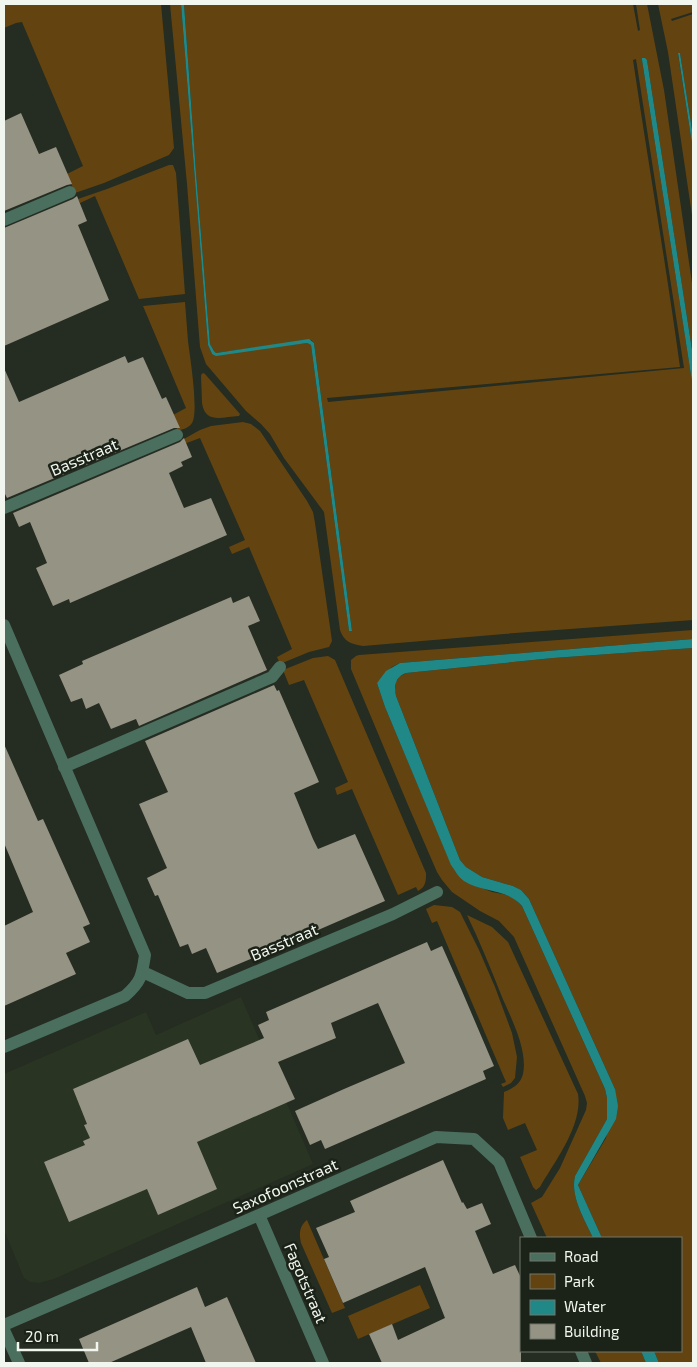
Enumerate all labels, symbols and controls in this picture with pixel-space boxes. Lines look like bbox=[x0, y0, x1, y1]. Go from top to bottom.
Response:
street label: Basstraat bbox=[47, 434, 120, 479]
street label: Basstraat bbox=[247, 919, 320, 964]
street label: Saxofoonstraat bbox=[229, 1154, 340, 1217]
legend bbox=[520, 1237, 682, 1352]
street label: Fagotstraat bbox=[281, 1240, 332, 1326]
text: Road bbox=[564, 1247, 599, 1265]
text: Park bbox=[564, 1272, 595, 1290]
text: Water bbox=[564, 1297, 606, 1315]
scale bar bbox=[18, 1320, 96, 1352]
text: Building bbox=[564, 1322, 620, 1340]
text: 20 m bbox=[25, 1327, 59, 1345]

